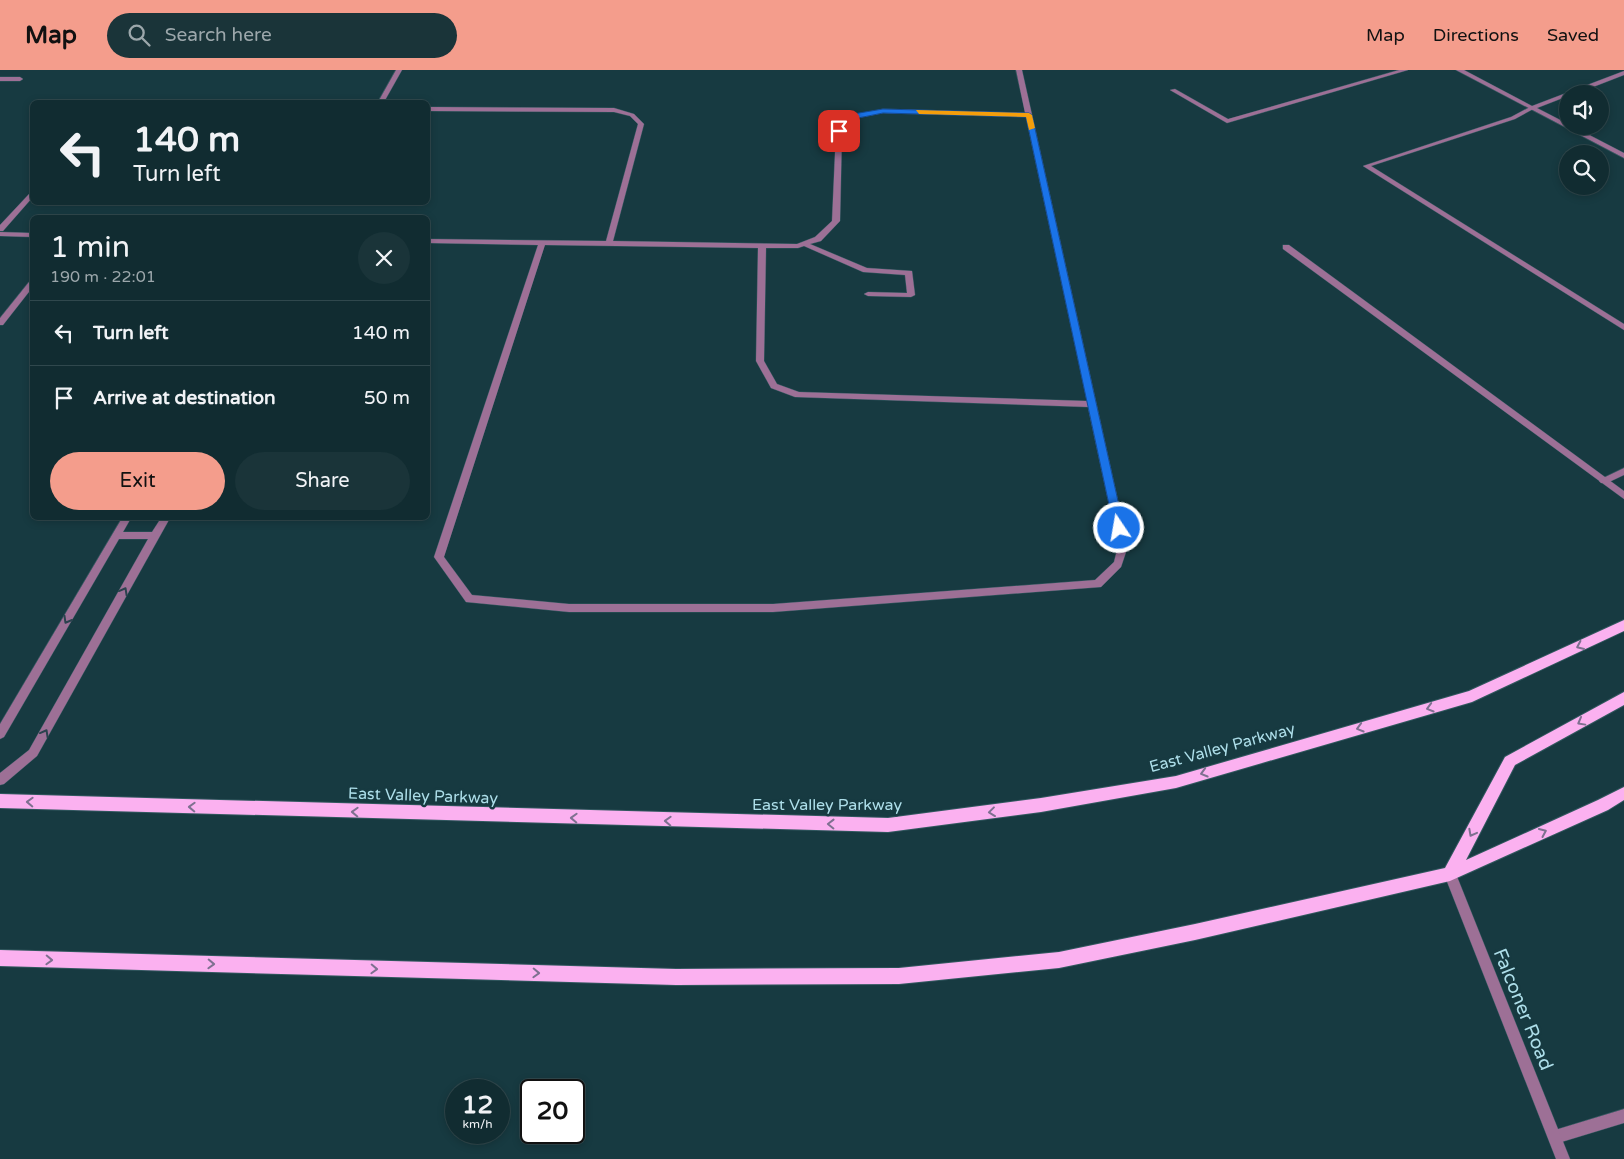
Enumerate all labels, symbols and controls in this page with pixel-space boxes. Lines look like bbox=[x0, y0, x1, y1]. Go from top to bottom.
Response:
search box bbox=[107, 13, 457, 58]
text: Map bbox=[25, 21, 77, 50]
icon: search bbox=[125, 21, 153, 49]
text: Search here bbox=[165, 24, 272, 46]
text: Map bbox=[1366, 24, 1405, 46]
text: Directions bbox=[1433, 24, 1519, 46]
text: Saved bbox=[1547, 24, 1599, 46]
map controls bbox=[1559, 85, 1609, 195]
button: sound bbox=[1559, 85, 1609, 135]
pin bbox=[818, 110, 860, 152]
icon: arrive bbox=[825, 117, 853, 145]
text: 140 m bbox=[133, 119, 240, 161]
icon: left bbox=[50, 120, 115, 185]
button: search bbox=[1559, 145, 1609, 195]
text: Turn left bbox=[133, 161, 221, 187]
text: 1 min bbox=[50, 229, 130, 266]
button: close bbox=[358, 232, 410, 284]
text: 190 m · 22:01 bbox=[50, 267, 156, 287]
icon: left bbox=[50, 319, 78, 347]
text: Turn left bbox=[93, 322, 169, 344]
text: 140 m bbox=[352, 322, 410, 344]
icon: arrive bbox=[50, 384, 78, 412]
text: Arrive at destination bbox=[93, 387, 276, 409]
text: 50 m bbox=[364, 387, 410, 409]
button: Exit bbox=[50, 452, 225, 510]
button: Share bbox=[235, 452, 410, 510]
position arrow bbox=[1092, 501, 1144, 553]
one-way arrow bbox=[118, 587, 128, 596]
one-way arrow bbox=[63, 615, 73, 624]
one-way arrow bbox=[1576, 639, 1585, 650]
one-way arrow bbox=[1427, 702, 1435, 712]
one-way arrow bbox=[1578, 716, 1587, 726]
street label: East Valley Parkway bbox=[1147, 719, 1298, 777]
one-way arrow bbox=[1357, 723, 1365, 733]
one-way arrow bbox=[38, 729, 48, 738]
one-way arrow bbox=[1201, 768, 1209, 778]
street label: East Valley Parkway bbox=[348, 783, 499, 809]
street label: East Valley Parkway bbox=[752, 795, 902, 815]
one-way arrow bbox=[25, 797, 33, 807]
one-way arrow bbox=[188, 802, 196, 812]
one-way arrow bbox=[350, 806, 358, 817]
one-way arrow bbox=[988, 806, 996, 817]
one-way arrow bbox=[570, 813, 578, 823]
one-way arrow bbox=[664, 815, 672, 826]
one-way arrow bbox=[826, 819, 834, 829]
one-way arrow bbox=[1468, 828, 1478, 837]
one-way arrow bbox=[1538, 828, 1547, 839]
street label: Falconer Road bbox=[1489, 945, 1558, 1073]
one-way arrow bbox=[45, 955, 53, 965]
one-way arrow bbox=[207, 959, 215, 970]
one-way arrow bbox=[370, 964, 378, 974]
one-way arrow bbox=[532, 968, 540, 979]
speed limit sign: 20 bbox=[520, 1079, 585, 1144]
text: 12 bbox=[462, 1090, 493, 1120]
text: km/h bbox=[462, 1117, 493, 1131]

